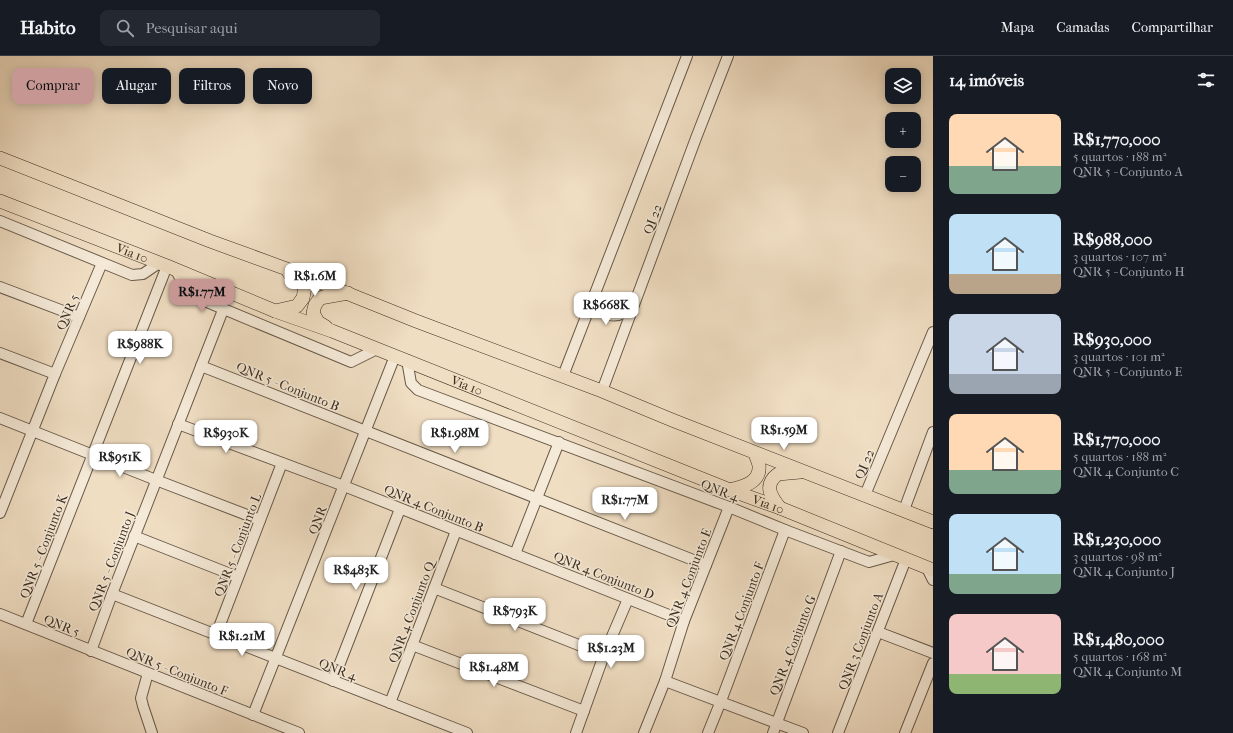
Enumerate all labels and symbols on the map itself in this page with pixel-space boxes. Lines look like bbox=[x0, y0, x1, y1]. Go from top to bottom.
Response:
street label: QI 22 bbox=[640, 202, 665, 236]
street label: Via 10 bbox=[113, 240, 150, 266]
pin: R$1.6M bbox=[282, 263, 348, 297]
pin: R$1.77M bbox=[165, 279, 239, 313]
street label: QNR 5 bbox=[53, 292, 82, 332]
pin: R$668K bbox=[573, 292, 639, 326]
pin: R$988K bbox=[107, 331, 173, 365]
street label: QNR 5 - Conjunto B bbox=[234, 359, 342, 414]
street label: Via 10 bbox=[448, 372, 485, 398]
pin: R$1.59M bbox=[747, 417, 821, 451]
pin: R$930K bbox=[193, 420, 259, 454]
pin: R$1.98M bbox=[418, 420, 492, 454]
pin: R$951K bbox=[87, 444, 153, 478]
street label: QI 22 bbox=[851, 447, 878, 481]
street label: QNR 4 bbox=[699, 476, 741, 505]
street label: QNR 4 Conjunto B bbox=[382, 482, 486, 535]
pin: R$1.77M bbox=[588, 487, 662, 521]
street label: QNR 5 - Conjunto K bbox=[17, 491, 71, 601]
street label: QNR 5 - Conjunto L bbox=[211, 491, 264, 599]
street label: Via 10 bbox=[749, 491, 786, 517]
street label: QNR bbox=[305, 503, 330, 536]
street label: QNR 5 - Conjunto J bbox=[85, 509, 138, 613]
street label: QNR 4 Conjunto E bbox=[663, 526, 714, 630]
street label: QNR 4 Conjunto D bbox=[551, 548, 656, 603]
street label: QNR 4 Conjunto Q bbox=[385, 556, 439, 665]
pin: R$483K bbox=[323, 557, 389, 591]
street label: QNR 4 Conjunto F bbox=[716, 560, 767, 663]
street label: QNR 3 Conjunto A bbox=[835, 590, 886, 692]
street label: QNR 4 Conjunto G bbox=[766, 593, 819, 698]
pin: R$793K bbox=[482, 598, 548, 632]
street label: QNR 5 bbox=[42, 611, 82, 640]
pin: R$1.21M bbox=[205, 623, 279, 657]
pin: R$1.23M bbox=[574, 635, 648, 669]
street label: QNR 5 - Conjunto F bbox=[124, 644, 230, 699]
pin: R$1.48M bbox=[457, 654, 531, 688]
street label: QNR 4 bbox=[317, 655, 359, 684]

